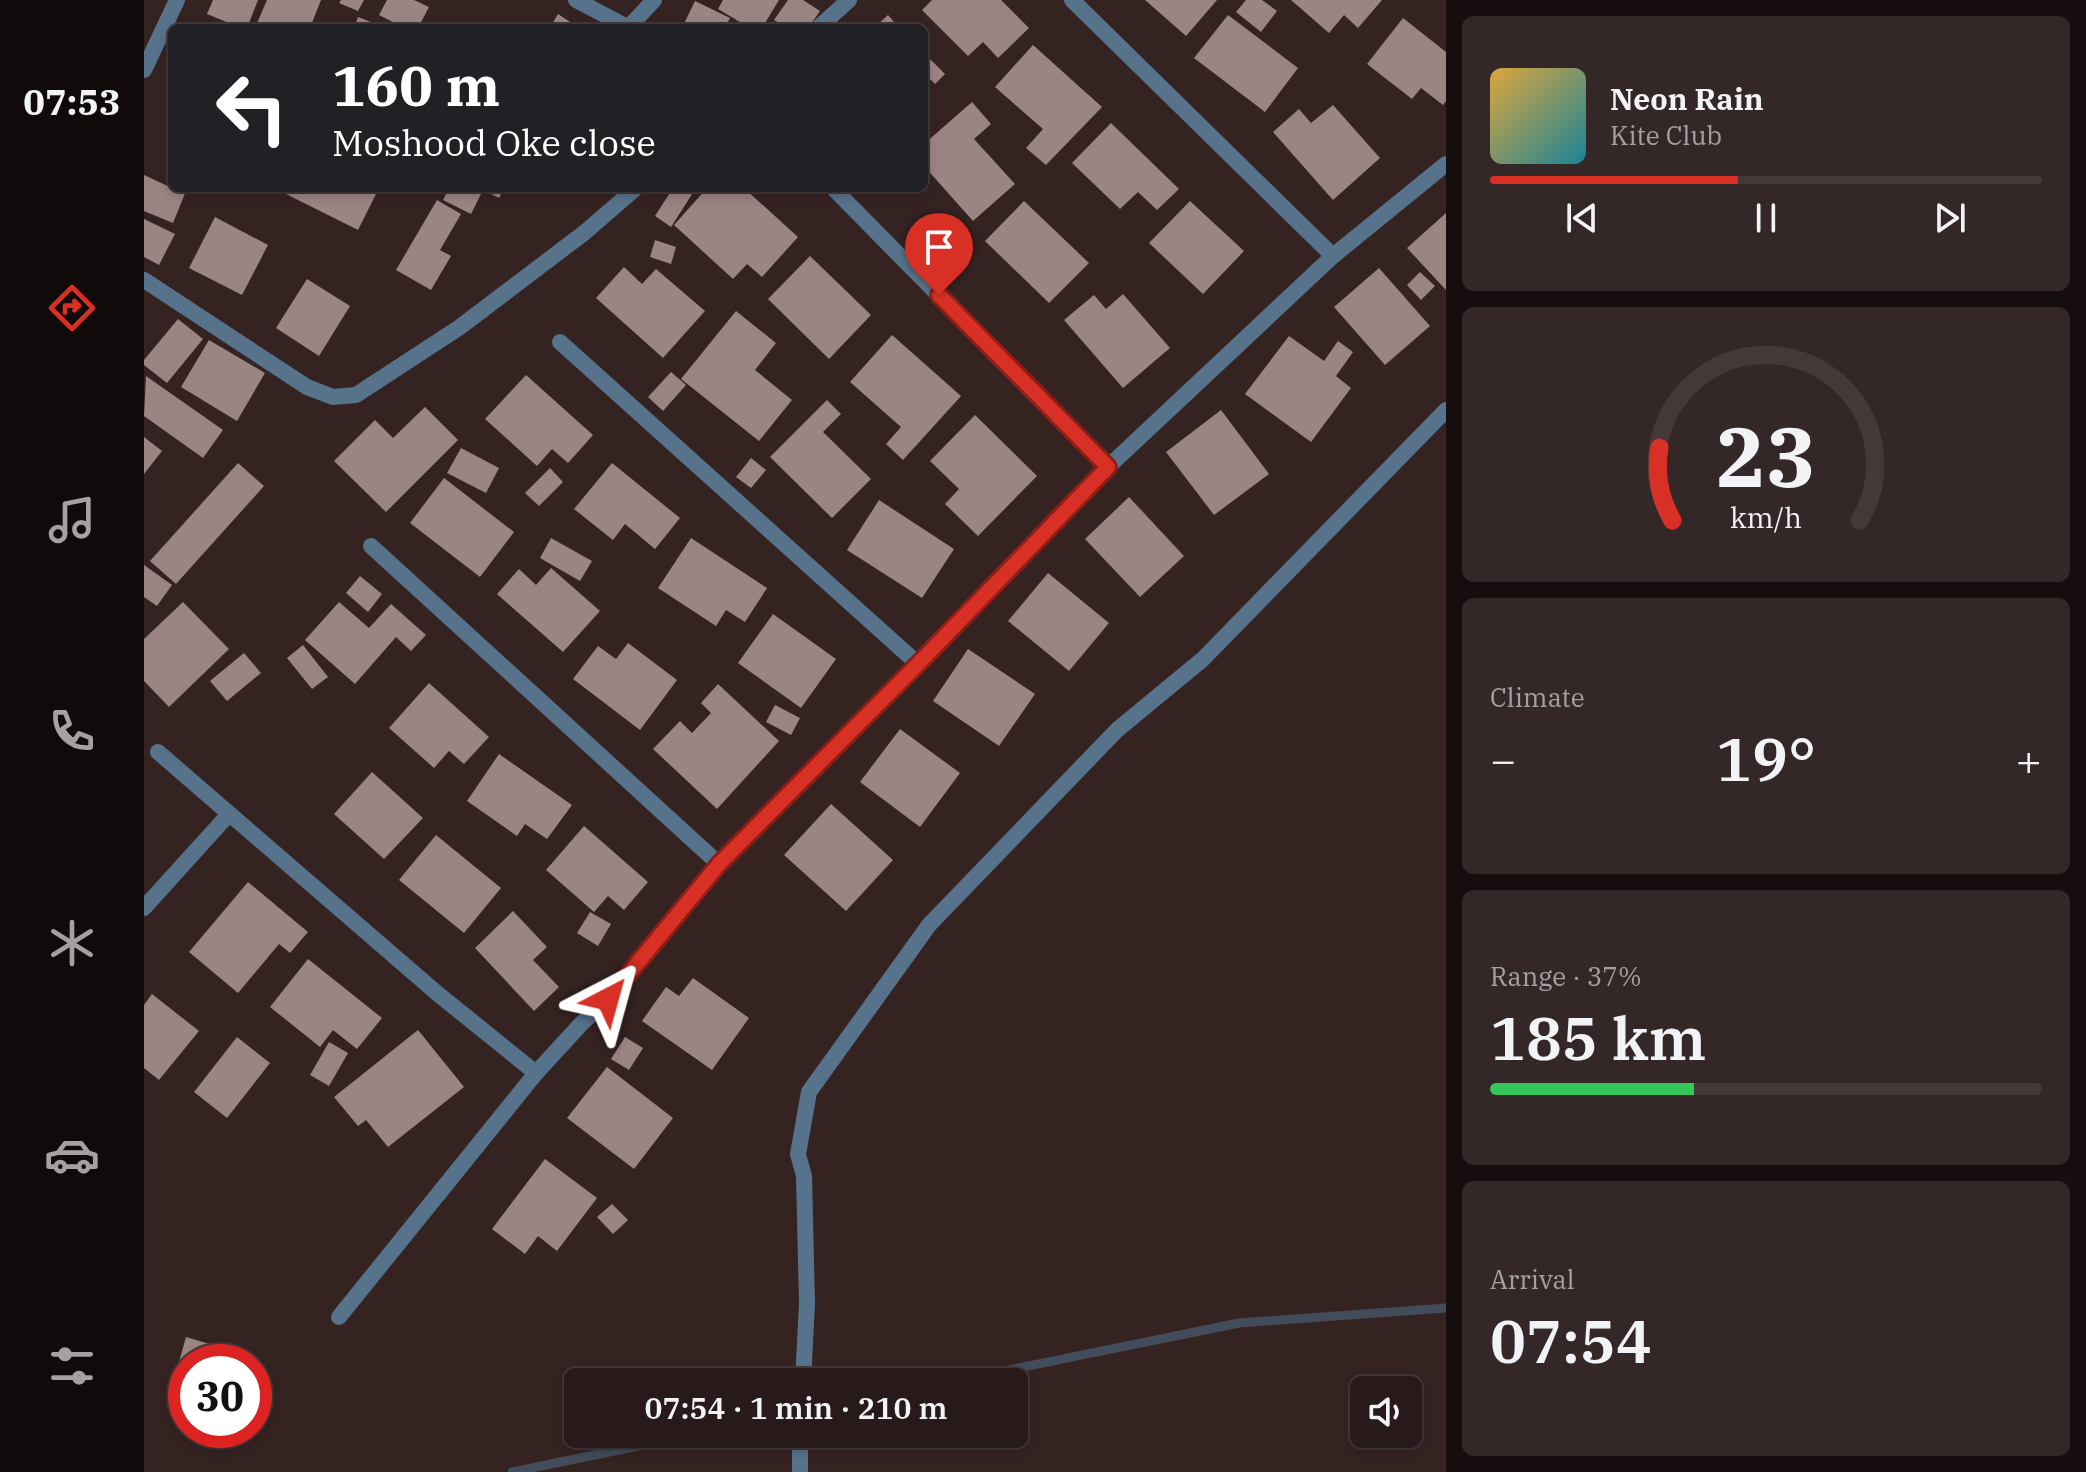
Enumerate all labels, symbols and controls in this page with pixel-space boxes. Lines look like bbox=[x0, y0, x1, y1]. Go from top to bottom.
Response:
text: 160 m bbox=[332, 49, 500, 121]
icon: left bbox=[200, 56, 304, 160]
text: 07:53 bbox=[23, 78, 121, 125]
text: Neon Rain bbox=[1610, 79, 1764, 118]
text: Kite Club bbox=[1610, 118, 1722, 152]
text: Moshood Oke close bbox=[332, 119, 656, 166]
icon: previous bbox=[1560, 196, 1604, 240]
icon: pause bbox=[1744, 196, 1788, 240]
icon: next bbox=[1928, 196, 1972, 240]
pin bbox=[905, 213, 973, 295]
icon: arrive bbox=[917, 225, 961, 269]
icon: directions bbox=[44, 280, 100, 336]
text: 23 bbox=[1716, 401, 1816, 509]
icon: music bbox=[44, 492, 100, 548]
text: km/h bbox=[1730, 499, 1802, 536]
text: Climate bbox=[1490, 680, 1585, 714]
icon: phone bbox=[44, 703, 100, 759]
text: 19° bbox=[1716, 719, 1816, 798]
text: − bbox=[1490, 731, 1516, 788]
text: + bbox=[2016, 731, 2042, 788]
icon: climate bbox=[44, 915, 100, 971]
position arrow bbox=[566, 957, 650, 1041]
text: Range · 37% bbox=[1490, 959, 1642, 993]
text: 185 km bbox=[1490, 998, 1706, 1077]
icon: car bbox=[44, 1127, 100, 1183]
text: Arrival bbox=[1490, 1262, 1575, 1296]
text: 07:54 bbox=[1490, 1301, 1652, 1380]
icon: filters bbox=[44, 1338, 100, 1394]
speed limit sign: 30 bbox=[168, 1344, 272, 1448]
map controls bbox=[1350, 1376, 1422, 1448]
button: sound bbox=[1350, 1376, 1422, 1448]
text: 07:54 · 1 min · 210 m bbox=[645, 1388, 947, 1427]

